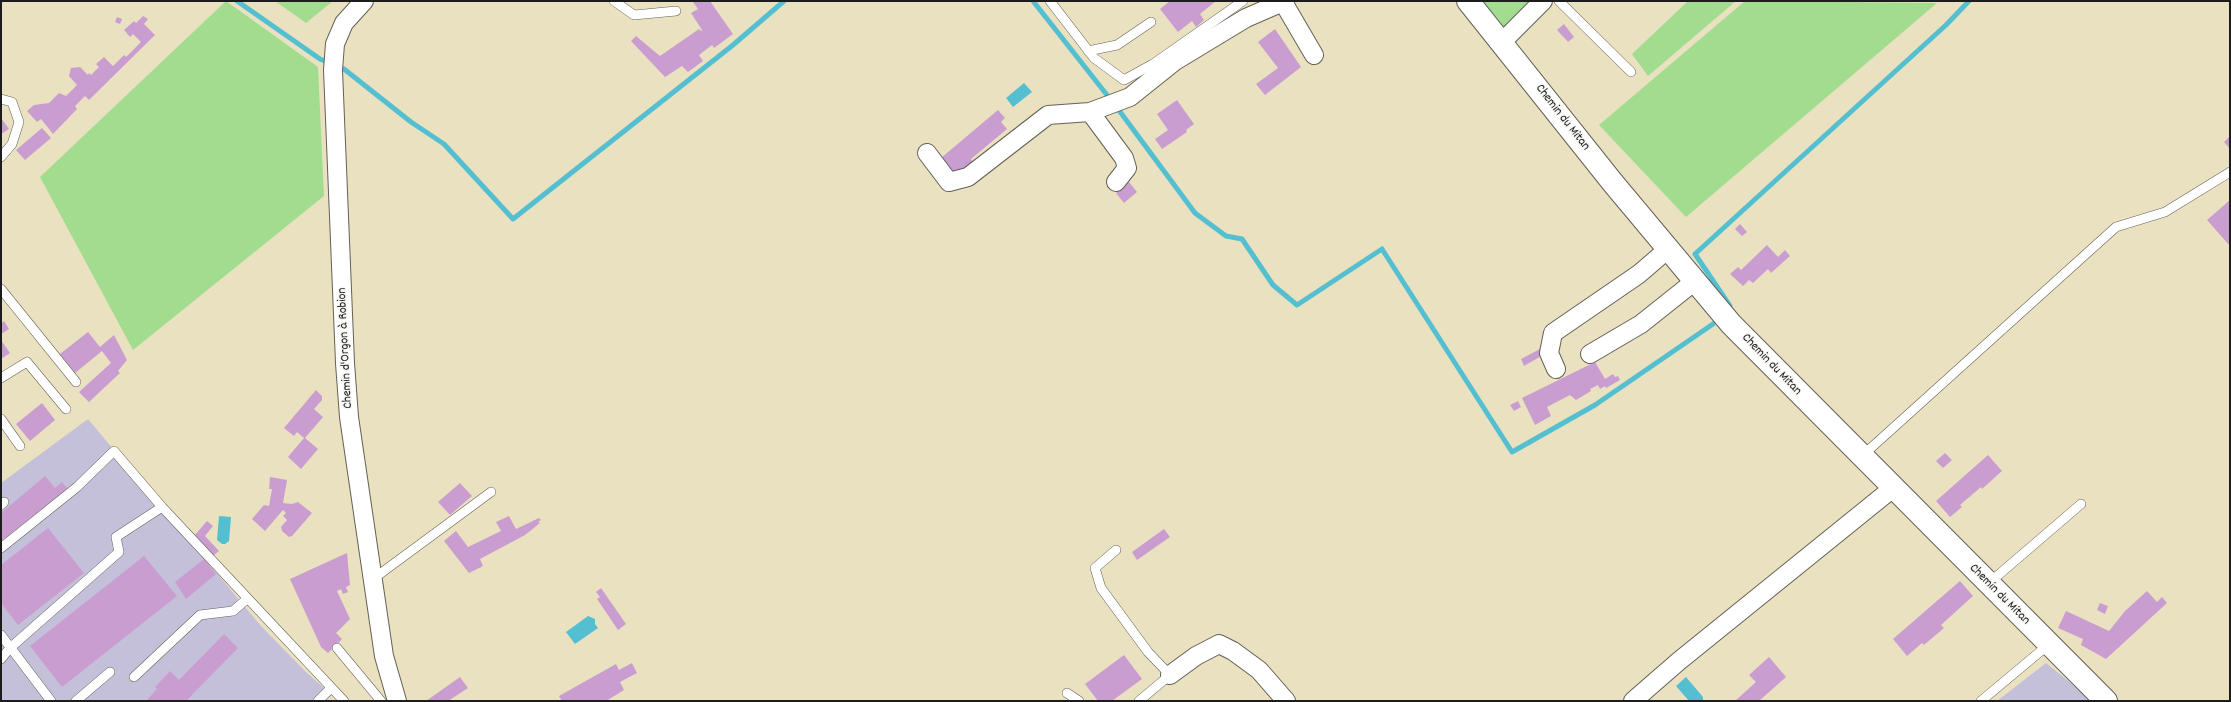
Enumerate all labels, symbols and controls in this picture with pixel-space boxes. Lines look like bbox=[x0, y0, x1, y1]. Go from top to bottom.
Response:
street label: Chemin du Mitan bbox=[1531, 82, 1593, 154]
street label: Chemin d'Orgon à Robion bbox=[335, 287, 357, 409]
street label: Chemin du Mitan bbox=[1738, 331, 1804, 399]
street label: Chemin du Mitan bbox=[1965, 561, 2033, 629]

